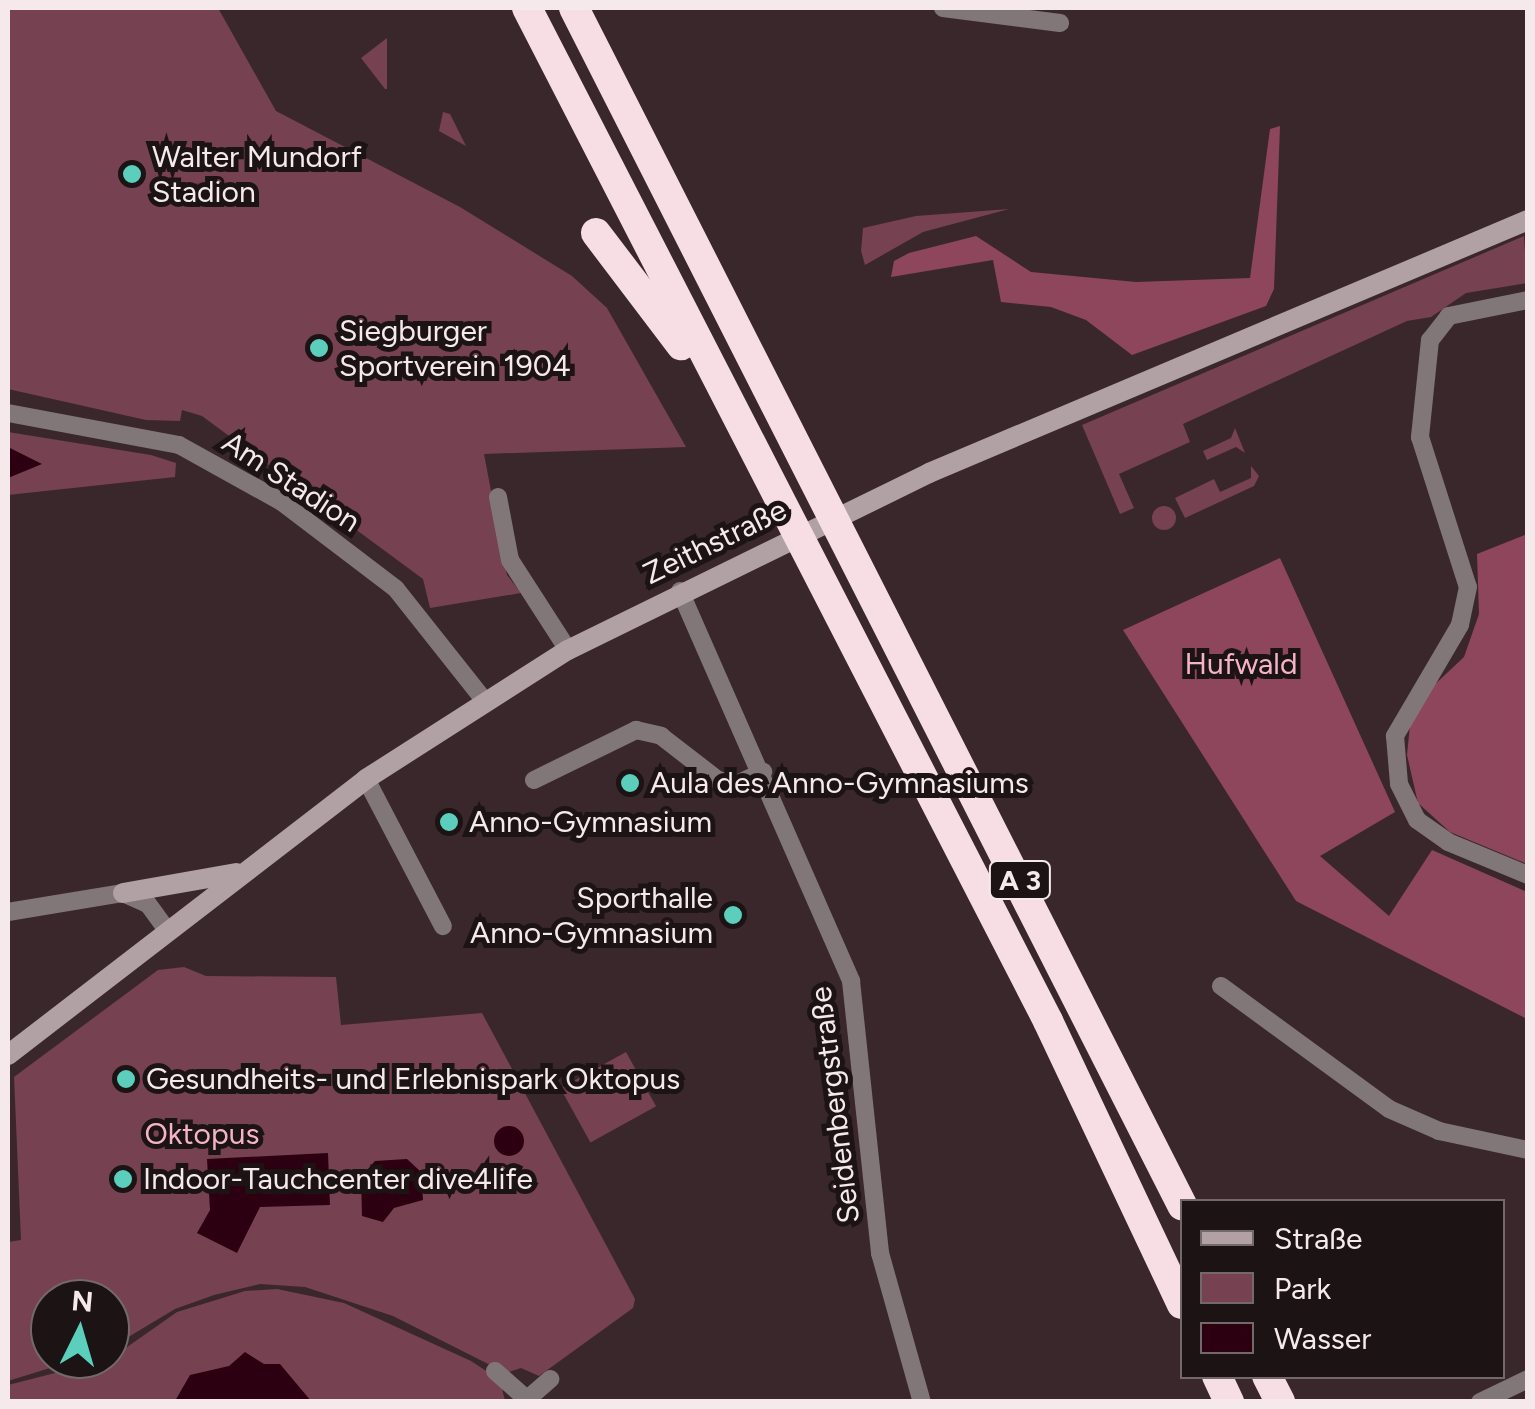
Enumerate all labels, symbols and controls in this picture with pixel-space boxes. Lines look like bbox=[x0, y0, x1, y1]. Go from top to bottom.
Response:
place label: Walter Mundorf Stadion bbox=[152, 139, 362, 210]
marker: Walter Mundorf Stadion bbox=[121, 163, 143, 185]
place label: Siegburger Sportverein 1904 bbox=[339, 313, 571, 384]
marker: Siegburger Sportverein 1904 bbox=[308, 337, 330, 359]
street label: Am Stadion bbox=[215, 424, 367, 540]
street label: Zeithstraße bbox=[638, 492, 792, 592]
park label: Hufwald bbox=[1185, 646, 1297, 682]
place label: Aula des Anno-Gymnasiums bbox=[650, 765, 1029, 801]
marker: Aula des Anno-Gymnasiums bbox=[619, 772, 641, 794]
place label: Anno-Gymnasium bbox=[469, 804, 712, 840]
marker: Anno-Gymnasium bbox=[438, 811, 460, 833]
road number: A 3 bbox=[988, 857, 1052, 903]
place label: Sporthalle Anno-Gymnasium bbox=[470, 880, 713, 950]
marker: Sporthalle Anno-Gymnasium bbox=[722, 904, 744, 926]
street label: Seidenbergstraße bbox=[803, 985, 867, 1225]
place label: Gesundheits- und Erlebnispark Oktopus bbox=[146, 1061, 680, 1097]
marker: Gesundheits- und Erlebnispark Oktopus bbox=[115, 1068, 137, 1090]
park label: Oktopus bbox=[145, 1116, 259, 1152]
place label: Indoor-Tauchcenter dive4life bbox=[143, 1161, 533, 1197]
marker: Indoor-Tauchcenter dive4life bbox=[112, 1168, 134, 1190]
legend bbox=[1180, 1199, 1505, 1379]
text: Straße bbox=[1274, 1220, 1363, 1257]
text: Park bbox=[1274, 1270, 1331, 1307]
north arrow bbox=[30, 1279, 130, 1379]
text: N bbox=[70, 1283, 95, 1319]
text: Wasser bbox=[1274, 1320, 1371, 1357]

